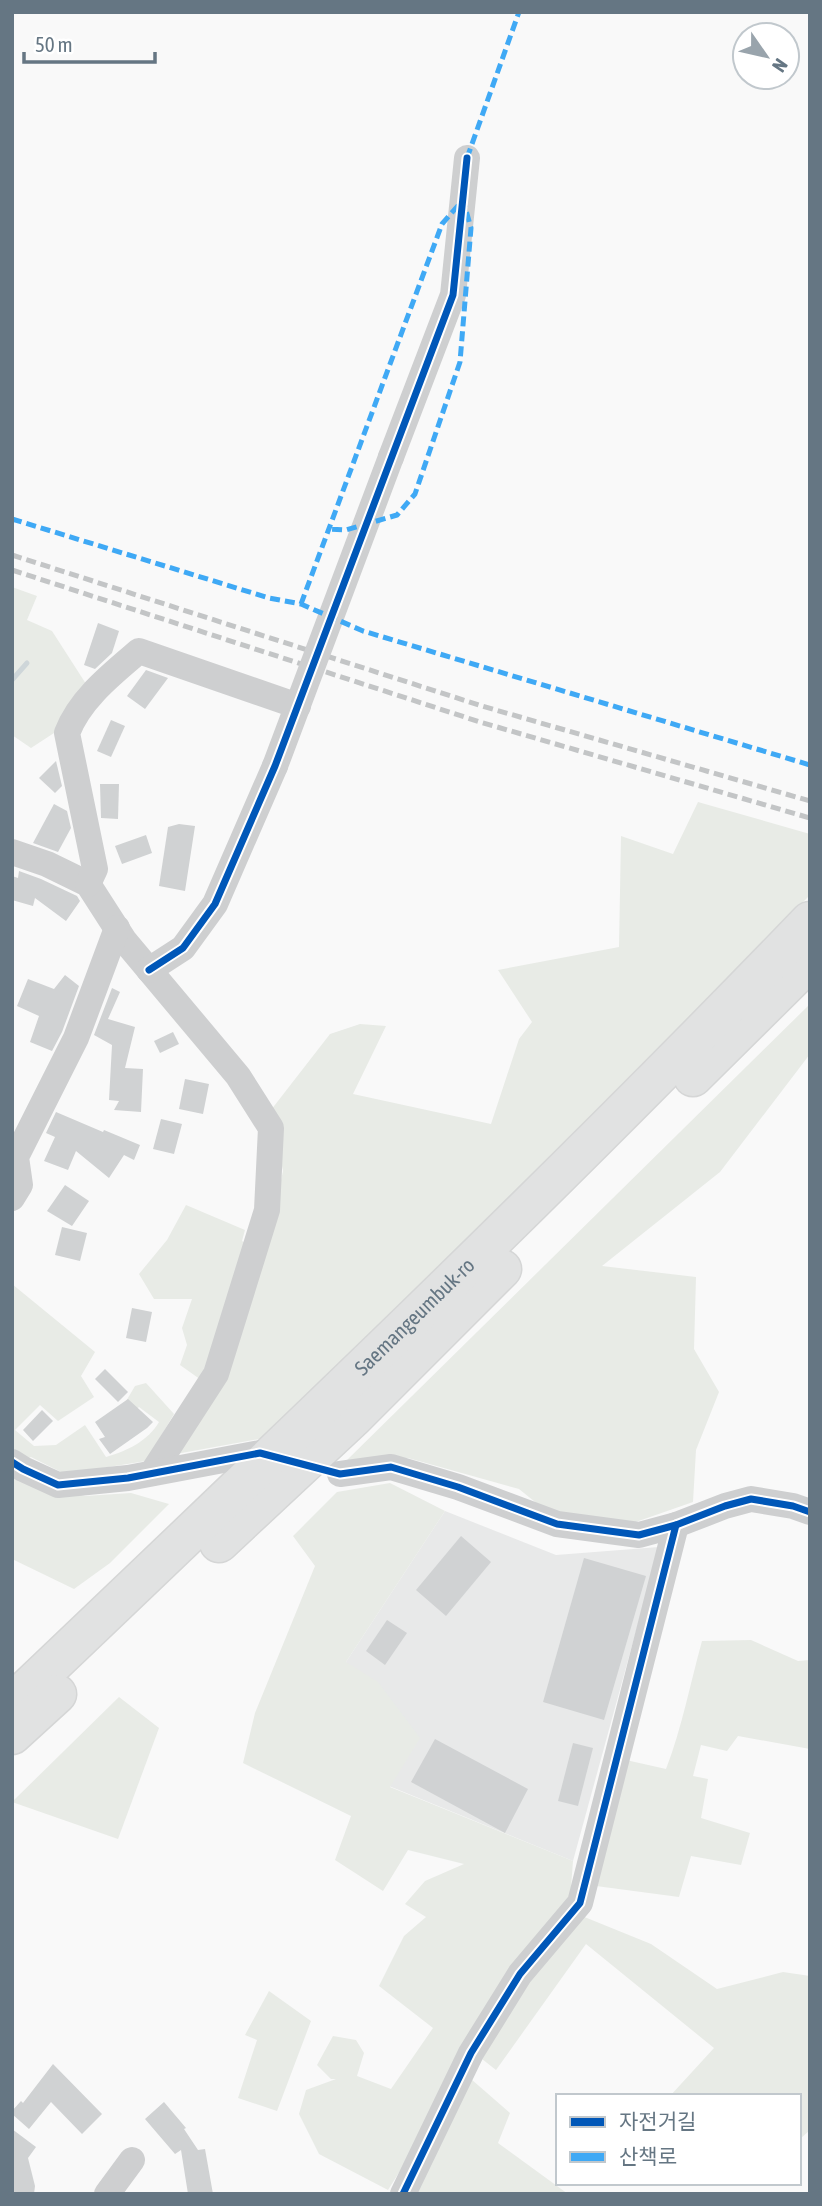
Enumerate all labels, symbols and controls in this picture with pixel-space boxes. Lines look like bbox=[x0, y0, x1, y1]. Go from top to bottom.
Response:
scale bar bbox=[24, 21, 156, 65]
north arrow bbox=[731, 21, 801, 91]
text: 50 m bbox=[35, 32, 73, 56]
text: N bbox=[768, 55, 792, 76]
street label: Saemangeumbuk-ro bbox=[349, 1253, 479, 1380]
legend bbox=[556, 2094, 801, 2185]
text: 자전거길 bbox=[619, 2109, 696, 2133]
text: 산책로 bbox=[619, 2144, 677, 2168]

